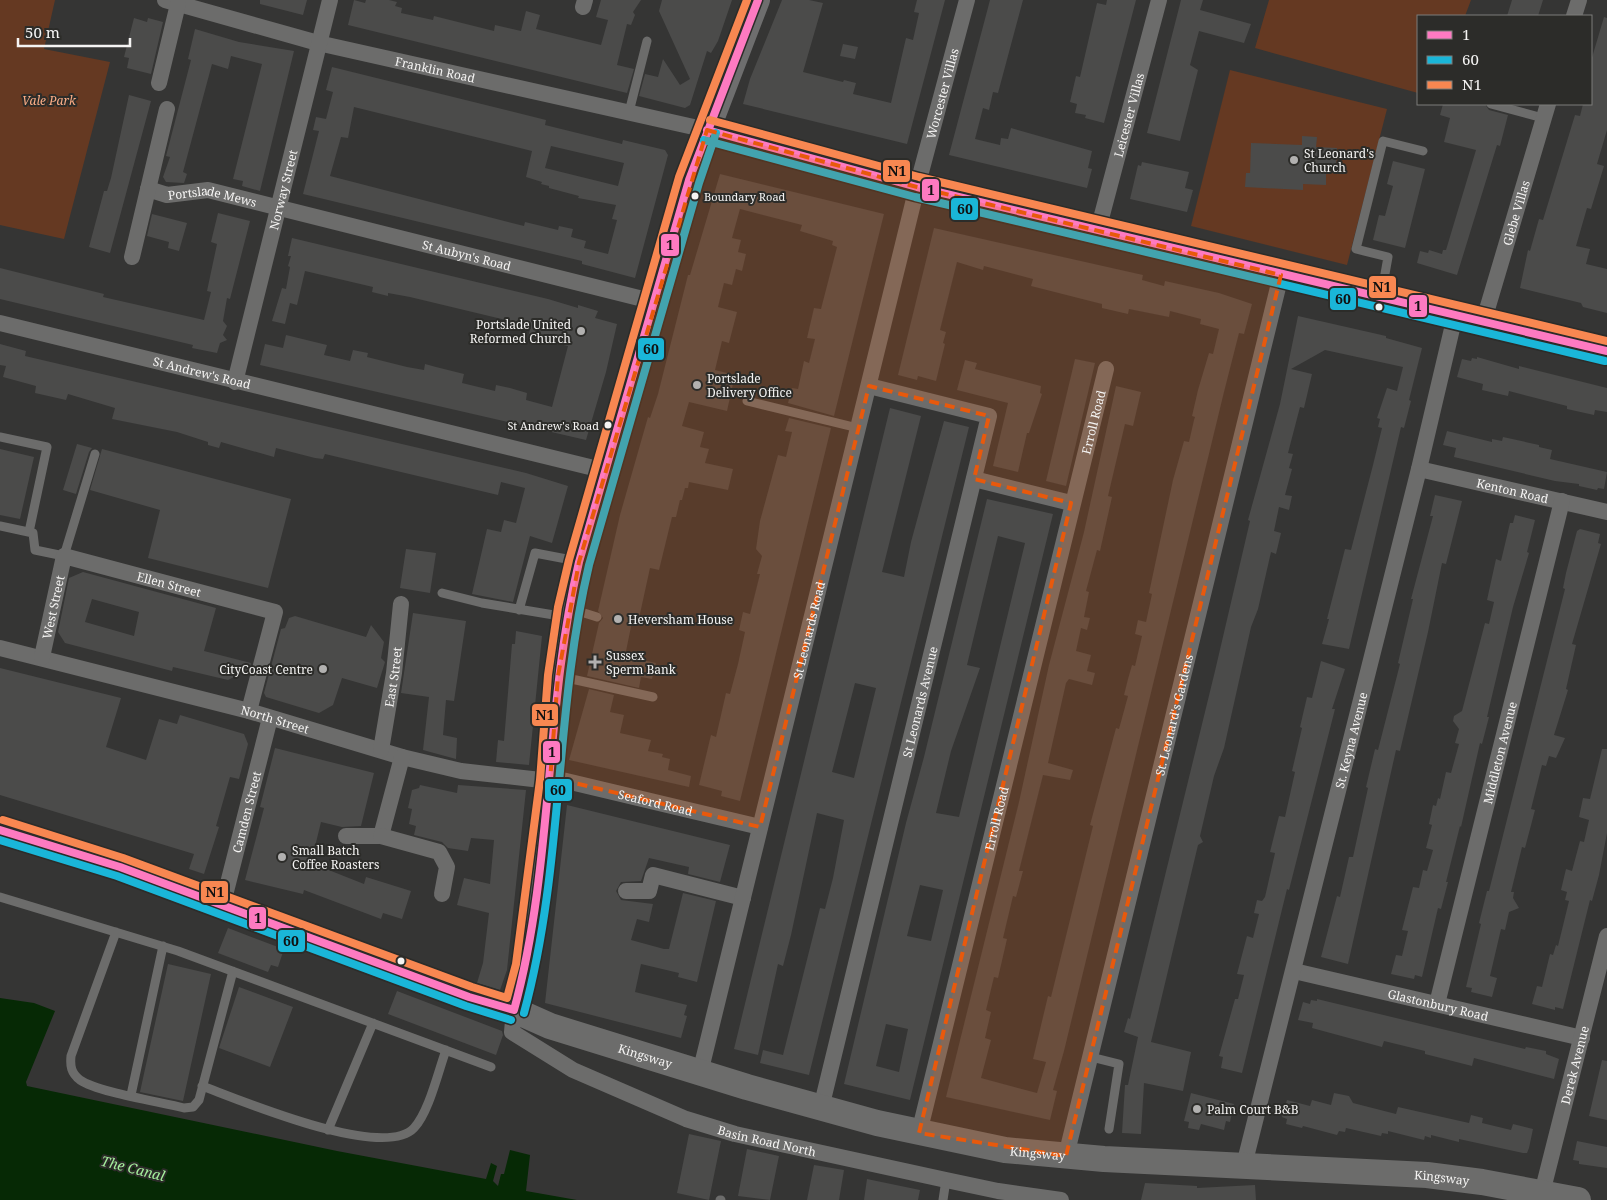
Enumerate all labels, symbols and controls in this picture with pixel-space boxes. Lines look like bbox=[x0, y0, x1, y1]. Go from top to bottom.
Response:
scale bar bbox=[18, 15, 130, 47]
legend bbox=[1417, 15, 1592, 105]
text: 50 m bbox=[25, 22, 60, 42]
text: 1 bbox=[1462, 24, 1470, 44]
street label: Worcester Villas bbox=[922, 46, 962, 141]
text: 60 bbox=[1462, 49, 1479, 69]
street label: Franklin Road bbox=[394, 52, 477, 87]
street label: Leicester Villas bbox=[1109, 71, 1148, 159]
text: N1 bbox=[1462, 74, 1482, 94]
park label: Vale Park bbox=[22, 92, 77, 109]
place label: St Leonard's Church bbox=[1304, 145, 1374, 176]
street label: Norway Street bbox=[265, 148, 301, 232]
marker: St Leonard's Church bbox=[1288, 154, 1300, 166]
line badge: N1 bbox=[882, 159, 911, 183]
text: N1 bbox=[888, 161, 907, 180]
line badge: 1 bbox=[921, 178, 940, 202]
street label: Glebe Villas bbox=[1498, 178, 1533, 247]
text: 1 bbox=[927, 180, 935, 199]
street label: Portslade Mews bbox=[167, 182, 259, 210]
place label: Boundary Road bbox=[704, 189, 786, 204]
marker: Boundary Road bbox=[690, 191, 700, 201]
line badge: 60 bbox=[950, 197, 979, 221]
text: 60 bbox=[957, 199, 973, 218]
line badge: 1 bbox=[660, 233, 680, 257]
text: 1 bbox=[666, 235, 674, 254]
street label: St Aubyn's Road bbox=[421, 236, 514, 274]
line badge: N1 bbox=[1368, 275, 1397, 299]
text: N1 bbox=[1373, 277, 1392, 296]
line badge: 60 bbox=[1329, 287, 1357, 311]
text: 60 bbox=[1335, 289, 1351, 308]
line badge: 1 bbox=[1408, 294, 1428, 318]
text: 1 bbox=[1414, 296, 1422, 315]
unlabelled marker bbox=[1374, 302, 1384, 312]
place label: Portslade United Reformed Church bbox=[470, 316, 572, 347]
marker: Portslade United Reformed Church bbox=[575, 325, 587, 337]
line badge: 60 bbox=[637, 337, 665, 361]
text: 60 bbox=[643, 339, 659, 358]
street label: St Andrew's Road bbox=[151, 352, 253, 393]
place label: Portslade Delivery Office bbox=[707, 370, 792, 401]
marker: Portslade Delivery Office bbox=[691, 379, 703, 391]
street label: Erroll Road bbox=[1077, 388, 1109, 456]
place label: St Andrew's Road bbox=[507, 418, 599, 433]
marker: St Andrew's Road bbox=[603, 420, 613, 430]
street label: Kenton Road bbox=[1475, 474, 1551, 507]
street label: Ellen Street bbox=[135, 567, 203, 601]
street label: West Street bbox=[38, 574, 68, 641]
street label: St Leonards Road bbox=[788, 579, 829, 681]
place label: Heversham House bbox=[628, 611, 733, 628]
marker: Heversham House bbox=[612, 613, 624, 625]
street label: St Leonards Avenue bbox=[898, 645, 941, 759]
street label: East Street bbox=[380, 646, 405, 708]
place label: Sussex Sperm Bank bbox=[606, 647, 677, 678]
street label: St. Leonard's Gardens bbox=[1151, 652, 1197, 777]
marker: Sussex Sperm Bank bbox=[588, 655, 602, 669]
place label: CityCoast Centre bbox=[219, 661, 313, 678]
marker: CityCoast Centre bbox=[317, 663, 329, 675]
street label: St. Keyna Avenue bbox=[1331, 690, 1371, 790]
street label: Middleton Avenue bbox=[1479, 700, 1520, 806]
street label: North Street bbox=[239, 701, 311, 737]
line badge: N1 bbox=[531, 703, 559, 727]
text: N1 bbox=[536, 705, 555, 724]
line badge: 1 bbox=[542, 740, 561, 764]
text: 1 bbox=[548, 742, 556, 761]
street label: Camden Street bbox=[228, 769, 265, 855]
line badge: 60 bbox=[544, 778, 573, 802]
text: 60 bbox=[550, 780, 566, 799]
street label: Erroll Road bbox=[980, 784, 1012, 852]
street label: Seaford Road bbox=[617, 785, 695, 819]
place label: Small Batch Coffee Roasters bbox=[292, 842, 379, 873]
marker: Small Batch Coffee Roasters bbox=[276, 851, 288, 863]
line badge: N1 bbox=[200, 880, 229, 904]
text: N1 bbox=[206, 882, 225, 901]
line badge: 1 bbox=[248, 906, 267, 930]
text: 1 bbox=[254, 908, 262, 927]
line badge: 60 bbox=[277, 929, 306, 953]
text: 60 bbox=[283, 931, 299, 950]
unlabelled marker bbox=[396, 956, 406, 966]
street label: Glastonbury Road bbox=[1386, 985, 1491, 1025]
street label: Derek Avenue bbox=[1556, 1024, 1592, 1106]
street label: Kingsway bbox=[616, 1039, 675, 1072]
place label: Palm Court B&B bbox=[1207, 1101, 1299, 1118]
marker: Palm Court B&B bbox=[1191, 1103, 1203, 1115]
street label: Basin Road North bbox=[716, 1121, 818, 1160]
street label: Kingsway bbox=[1009, 1142, 1066, 1164]
water label: The Canal bbox=[99, 1151, 168, 1185]
street label: Kingsway bbox=[1414, 1166, 1471, 1189]

